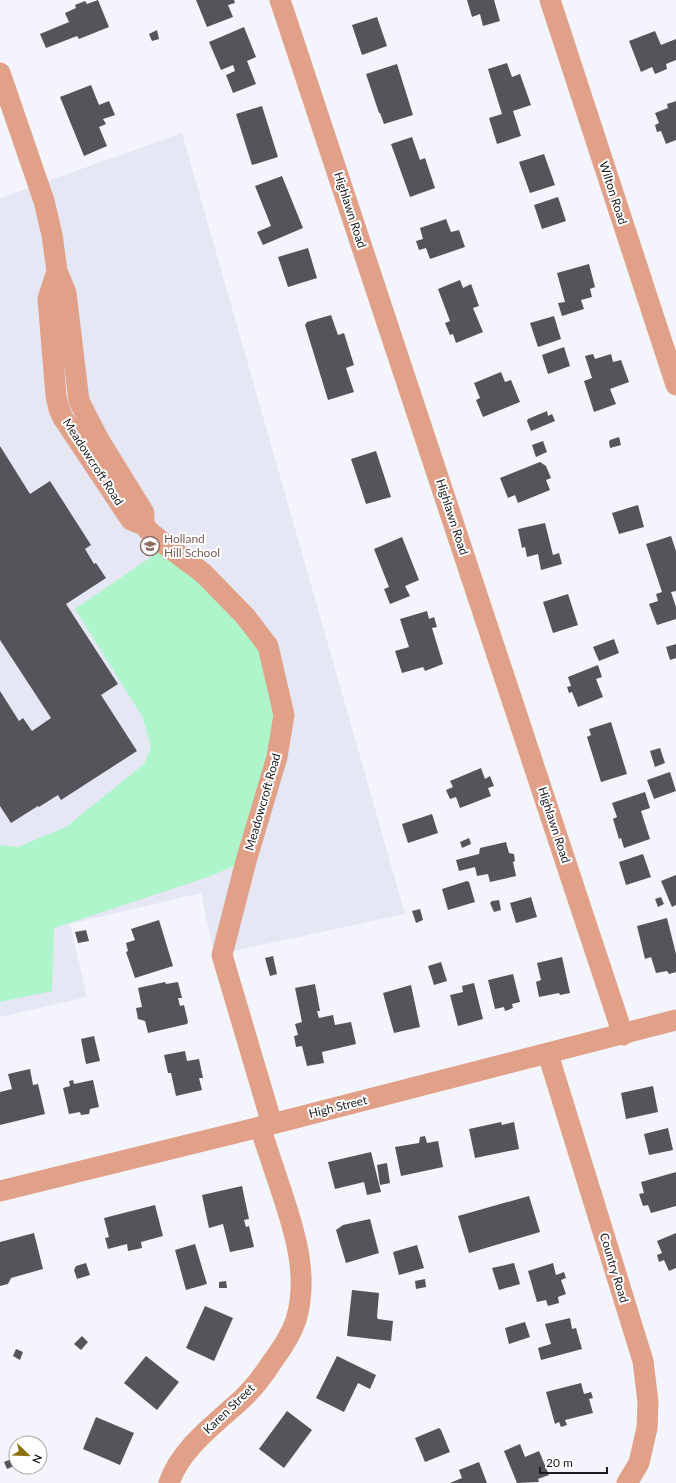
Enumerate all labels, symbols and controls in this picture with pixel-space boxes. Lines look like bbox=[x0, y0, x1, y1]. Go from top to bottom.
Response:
street label: Wilton Road bbox=[596, 159, 631, 226]
street label: Highlawn Road bbox=[331, 170, 370, 250]
street label: Meadowcroft Road bbox=[60, 416, 127, 508]
street label: Highlawn Road bbox=[433, 477, 472, 557]
place label: Holland Hill School bbox=[164, 531, 220, 560]
school or university icon: Holland Hill School bbox=[139, 535, 161, 557]
street label: Meadowcroft Road bbox=[241, 752, 284, 852]
street label: Highlawn Road bbox=[535, 785, 574, 865]
street label: High Street bbox=[307, 1092, 369, 1121]
street label: Country Road bbox=[597, 1231, 632, 1305]
street label: Karen Street bbox=[200, 1380, 258, 1437]
north arrow bbox=[8, 1435, 48, 1475]
scale bar bbox=[540, 1449, 607, 1475]
text: N bbox=[30, 1453, 45, 1466]
text: 20 m bbox=[546, 1455, 573, 1470]

